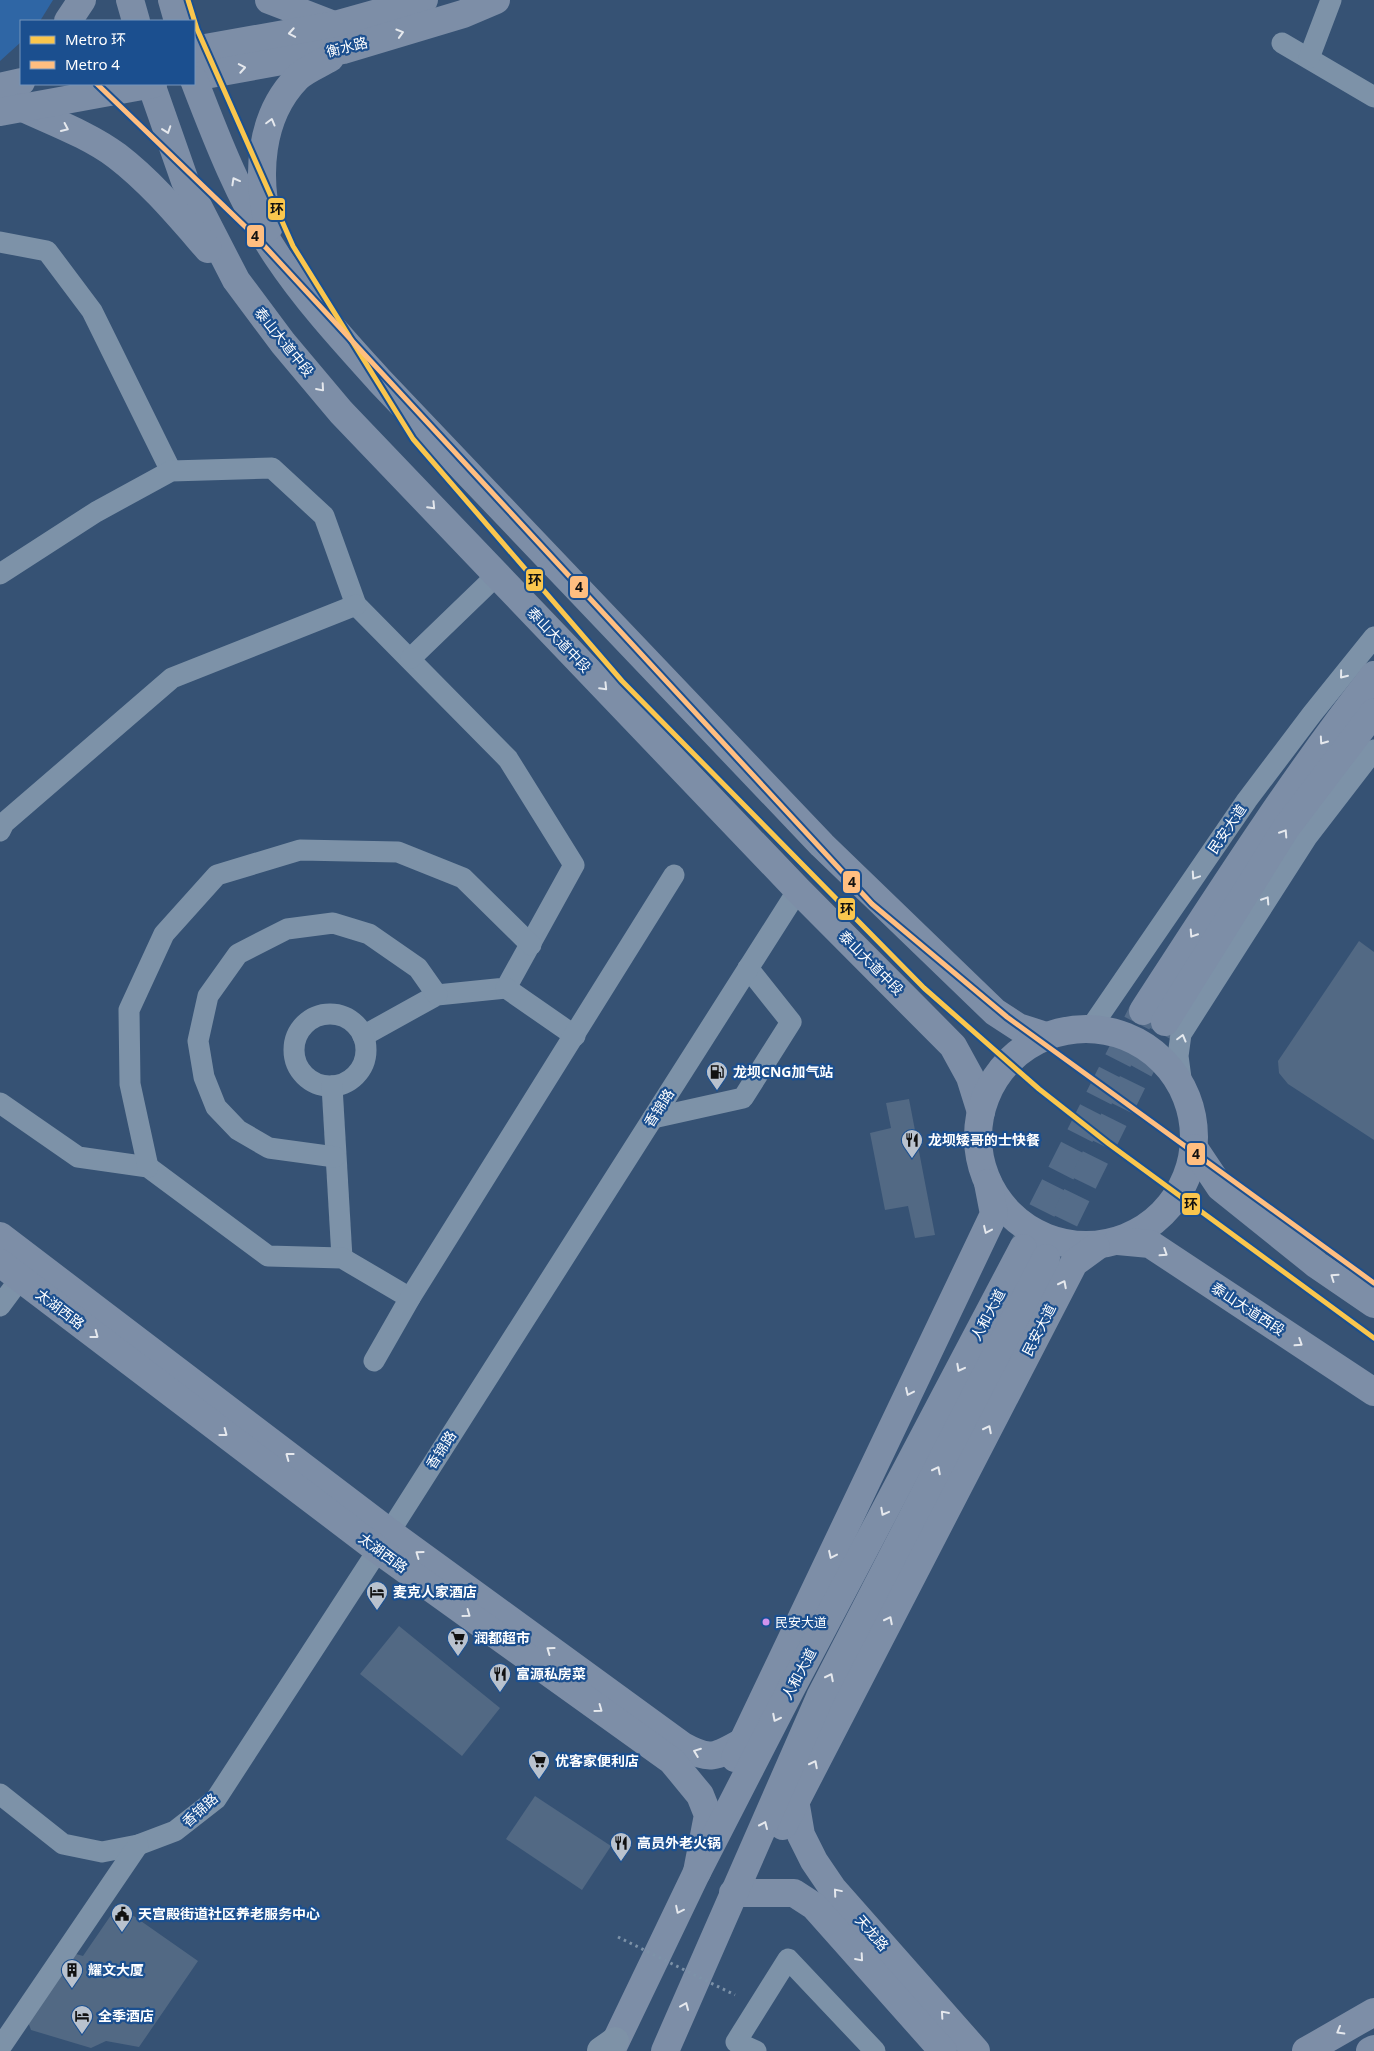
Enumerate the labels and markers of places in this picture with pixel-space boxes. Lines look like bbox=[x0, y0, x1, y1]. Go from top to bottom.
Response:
fuel station icon: 龙坝CNG加气站 bbox=[705, 1060, 729, 1091]
place label: 龙坝CNG加气站 bbox=[733, 1062, 834, 1081]
restaurant icon: 龙坝矮哥的士快餐 bbox=[900, 1128, 924, 1159]
place label: 龙坝矮哥的士快餐 bbox=[928, 1130, 1040, 1149]
hotel icon: 麦克人家酒店 bbox=[365, 1580, 389, 1611]
place label: 麦克人家酒店 bbox=[393, 1582, 477, 1601]
place label: 民安大道 bbox=[775, 1613, 827, 1631]
marker: 民安大道 bbox=[761, 1617, 771, 1627]
supermarket icon: 润都超市 bbox=[446, 1626, 470, 1657]
place label: 润都超市 bbox=[474, 1628, 530, 1647]
restaurant icon: 富源私房菜 bbox=[488, 1662, 512, 1693]
place label: 富源私房菜 bbox=[516, 1664, 586, 1683]
supermarket icon: 优客家便利店 bbox=[527, 1749, 551, 1780]
place label: 优客家便利店 bbox=[555, 1751, 639, 1770]
restaurant icon: 高员外老火锅 bbox=[609, 1831, 633, 1862]
place label: 高员外老火锅 bbox=[637, 1833, 721, 1852]
public building icon: 天宫殿街道社区养老服务中心 bbox=[110, 1902, 134, 1933]
place label: 天宫殿街道社区养老服务中心 bbox=[138, 1904, 320, 1923]
building icon: 耀文大厦 bbox=[60, 1958, 84, 1989]
place label: 耀文大厦 bbox=[88, 1960, 144, 1979]
hotel icon: 全季酒店 bbox=[70, 2004, 94, 2035]
place label: 全季酒店 bbox=[98, 2006, 154, 2025]

